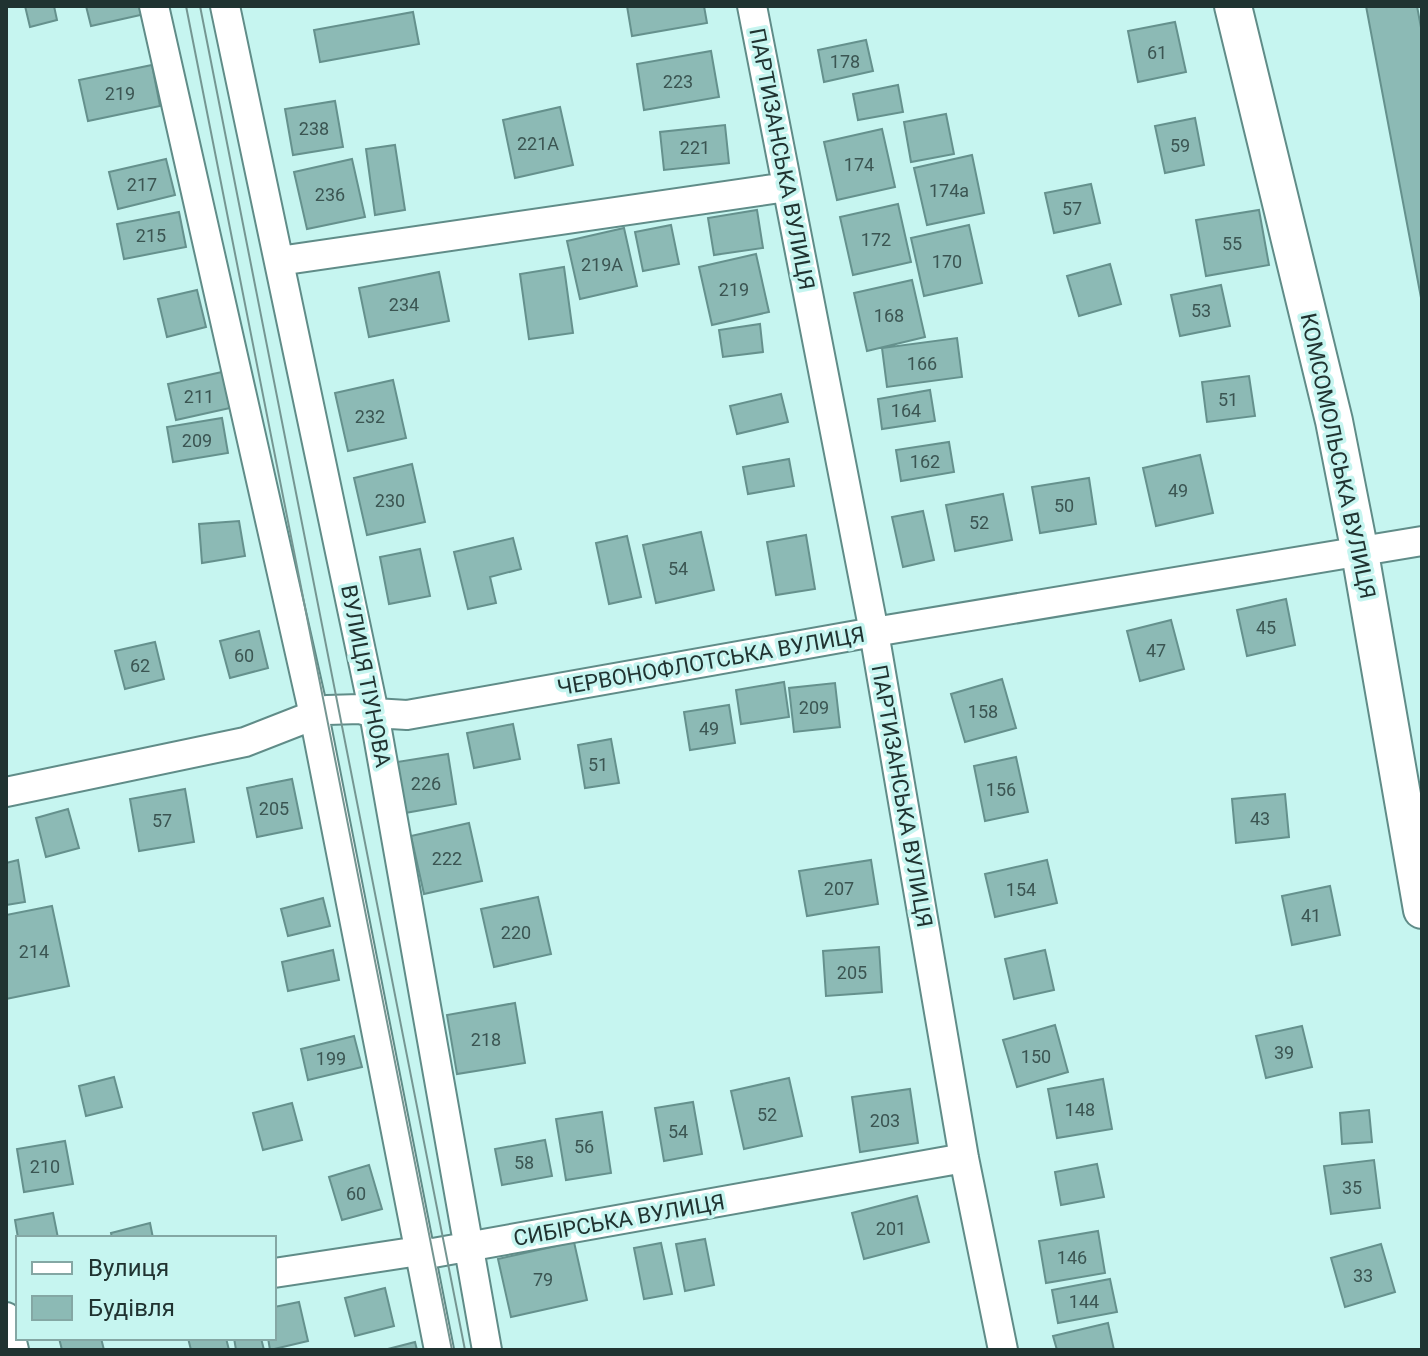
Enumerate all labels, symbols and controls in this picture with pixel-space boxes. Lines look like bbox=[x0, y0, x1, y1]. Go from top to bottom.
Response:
street label: ПАРТИЗАНСЬКА ВУЛИЦЯ bbox=[744, 26, 820, 292]
house number: 61 bbox=[1147, 42, 1167, 63]
house number: 178 bbox=[830, 51, 860, 72]
house number: 223 bbox=[663, 71, 693, 92]
house number: 219 bbox=[105, 83, 135, 104]
house number: 238 bbox=[299, 118, 329, 139]
house number: 221А bbox=[517, 133, 559, 154]
house number: 59 bbox=[1170, 135, 1190, 156]
house number: 221 bbox=[680, 137, 710, 158]
house number: 174 bbox=[844, 154, 874, 175]
house number: 217 bbox=[127, 174, 157, 195]
house number: 174а bbox=[929, 180, 969, 201]
house number: 236 bbox=[315, 184, 345, 205]
house number: 57 bbox=[1062, 198, 1082, 219]
house number: 215 bbox=[136, 225, 166, 246]
house number: 172 bbox=[861, 229, 891, 250]
house number: 55 bbox=[1222, 233, 1242, 254]
house number: 170 bbox=[932, 251, 962, 272]
house number: 219А bbox=[581, 254, 623, 275]
house number: 219 bbox=[719, 279, 749, 300]
house number: 234 bbox=[389, 294, 419, 315]
house number: 53 bbox=[1191, 300, 1211, 321]
house number: 168 bbox=[874, 305, 904, 326]
street label: КОМСОМОЛЬСЬКА ВУЛИЦЯ bbox=[1295, 311, 1381, 601]
house number: 166 bbox=[907, 353, 937, 374]
house number: 211 bbox=[184, 386, 214, 407]
house number: 51 bbox=[1218, 389, 1238, 410]
house number: 164 bbox=[891, 400, 921, 421]
house number: 232 bbox=[355, 406, 385, 427]
house number: 209 bbox=[182, 430, 212, 451]
house number: 162 bbox=[910, 451, 940, 472]
house number: 49 bbox=[1168, 480, 1188, 501]
house number: 230 bbox=[375, 490, 405, 511]
house number: 50 bbox=[1054, 495, 1074, 516]
house number: 52 bbox=[969, 512, 989, 533]
house number: 54 bbox=[668, 558, 688, 579]
street label: ВУЛИЦЯ ТІУНОВА bbox=[336, 583, 396, 770]
house number: 45 bbox=[1256, 617, 1276, 638]
street label: ЧЕРВОНОФЛОТСЬКА ВУЛИЦЯ bbox=[555, 622, 867, 700]
house number: 47 bbox=[1146, 640, 1166, 661]
house number: 60 bbox=[234, 645, 254, 666]
house number: 62 bbox=[130, 655, 150, 676]
street label: ПАРТИЗАНСЬКА ВУЛИЦЯ bbox=[867, 663, 937, 929]
house number: 209 bbox=[799, 697, 829, 718]
house number: 158 bbox=[968, 701, 998, 722]
house number: 49 bbox=[699, 718, 719, 739]
house number: 51 bbox=[588, 754, 608, 775]
house number: 226 bbox=[411, 773, 441, 794]
house number: 156 bbox=[986, 779, 1016, 800]
house number: 205 bbox=[259, 798, 289, 819]
house number: 43 bbox=[1250, 808, 1270, 829]
house number: 57 bbox=[152, 810, 172, 831]
house number: 222 bbox=[432, 848, 462, 869]
house number: 207 bbox=[824, 878, 854, 899]
house number: 154 bbox=[1006, 879, 1036, 900]
house number: 41 bbox=[1301, 905, 1321, 926]
house number: 220 bbox=[501, 922, 531, 943]
house number: 214 bbox=[19, 941, 49, 962]
house number: 205 bbox=[837, 962, 867, 983]
house number: 218 bbox=[471, 1029, 501, 1050]
house number: 39 bbox=[1274, 1042, 1294, 1063]
house number: 150 bbox=[1021, 1046, 1051, 1067]
house number: 199 bbox=[316, 1048, 346, 1069]
house number: 148 bbox=[1065, 1099, 1095, 1120]
house number: 52 bbox=[757, 1104, 777, 1125]
house number: 203 bbox=[870, 1110, 900, 1131]
house number: 54 bbox=[668, 1121, 688, 1142]
house number: 56 bbox=[574, 1136, 594, 1157]
house number: 58 bbox=[514, 1152, 534, 1173]
house number: 210 bbox=[30, 1156, 60, 1177]
house number: 35 bbox=[1342, 1177, 1362, 1198]
house number: 60 bbox=[346, 1183, 366, 1204]
street label: СИБІРСЬКА ВУЛИЦЯ bbox=[511, 1189, 727, 1251]
house number: 201 bbox=[876, 1218, 906, 1239]
legend bbox=[16, 1236, 276, 1340]
house number: 146 bbox=[1057, 1247, 1087, 1268]
text: Вулиця bbox=[88, 1254, 169, 1282]
house number: 33 bbox=[1353, 1265, 1373, 1286]
house number: 79 bbox=[533, 1269, 553, 1290]
house number: 144 bbox=[1069, 1291, 1099, 1312]
text: Будівля bbox=[88, 1294, 175, 1322]

